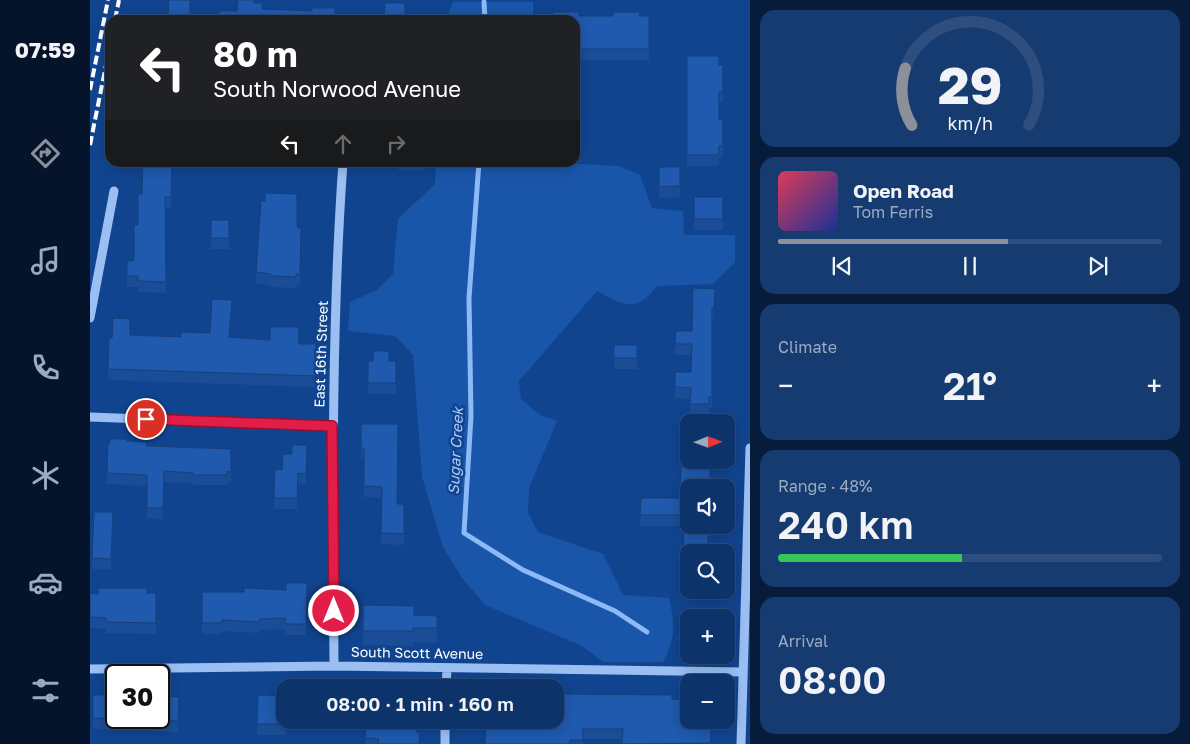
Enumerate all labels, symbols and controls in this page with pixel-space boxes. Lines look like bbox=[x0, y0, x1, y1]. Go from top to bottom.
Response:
text: 80 m bbox=[213, 33, 298, 75]
icon: left bbox=[130, 35, 195, 100]
text: 07:59 bbox=[15, 36, 75, 63]
text: 29 bbox=[938, 53, 1002, 115]
text: South Norwood Avenue bbox=[213, 75, 461, 102]
text: km/h bbox=[947, 112, 993, 134]
icon: left bbox=[276, 130, 304, 158]
icon: ahead bbox=[329, 130, 357, 158]
icon: right bbox=[382, 130, 410, 158]
icon: directions bbox=[28, 136, 63, 171]
text: Open Road bbox=[853, 179, 954, 202]
text: Tom Ferris bbox=[853, 202, 933, 222]
icon: music bbox=[28, 243, 63, 278]
icon: previous bbox=[828, 252, 856, 280]
icon: pause bbox=[956, 252, 984, 280]
icon: next bbox=[1084, 252, 1112, 280]
street label: East 16th Street bbox=[310, 300, 331, 408]
text: Climate bbox=[778, 337, 837, 357]
icon: phone bbox=[28, 350, 63, 385]
text: 21° bbox=[943, 363, 997, 408]
text: − bbox=[778, 369, 793, 402]
text: + bbox=[1147, 369, 1162, 402]
pin bbox=[125, 398, 167, 440]
icon: arrive bbox=[132, 405, 160, 433]
water label: Sugar Creek bbox=[444, 405, 467, 495]
north arrow bbox=[680, 414, 735, 469]
map controls bbox=[680, 414, 735, 729]
icon: climate bbox=[28, 458, 63, 493]
text: Range · 48% bbox=[778, 476, 872, 496]
button: sound bbox=[680, 479, 735, 534]
text: 240 km bbox=[778, 502, 914, 547]
button: search bbox=[680, 544, 735, 599]
icon: car bbox=[28, 565, 63, 600]
position arrow bbox=[307, 584, 359, 636]
button: + bbox=[680, 609, 735, 664]
text: Arrival bbox=[778, 631, 828, 651]
street label: South Scott Avenue bbox=[351, 643, 483, 662]
text: 08:00 bbox=[778, 657, 887, 702]
speed limit sign: 30 bbox=[105, 664, 170, 729]
icon: filters bbox=[28, 673, 63, 708]
button: − bbox=[680, 674, 735, 729]
text: 08:00 · 1 min · 160 m bbox=[326, 692, 514, 715]

